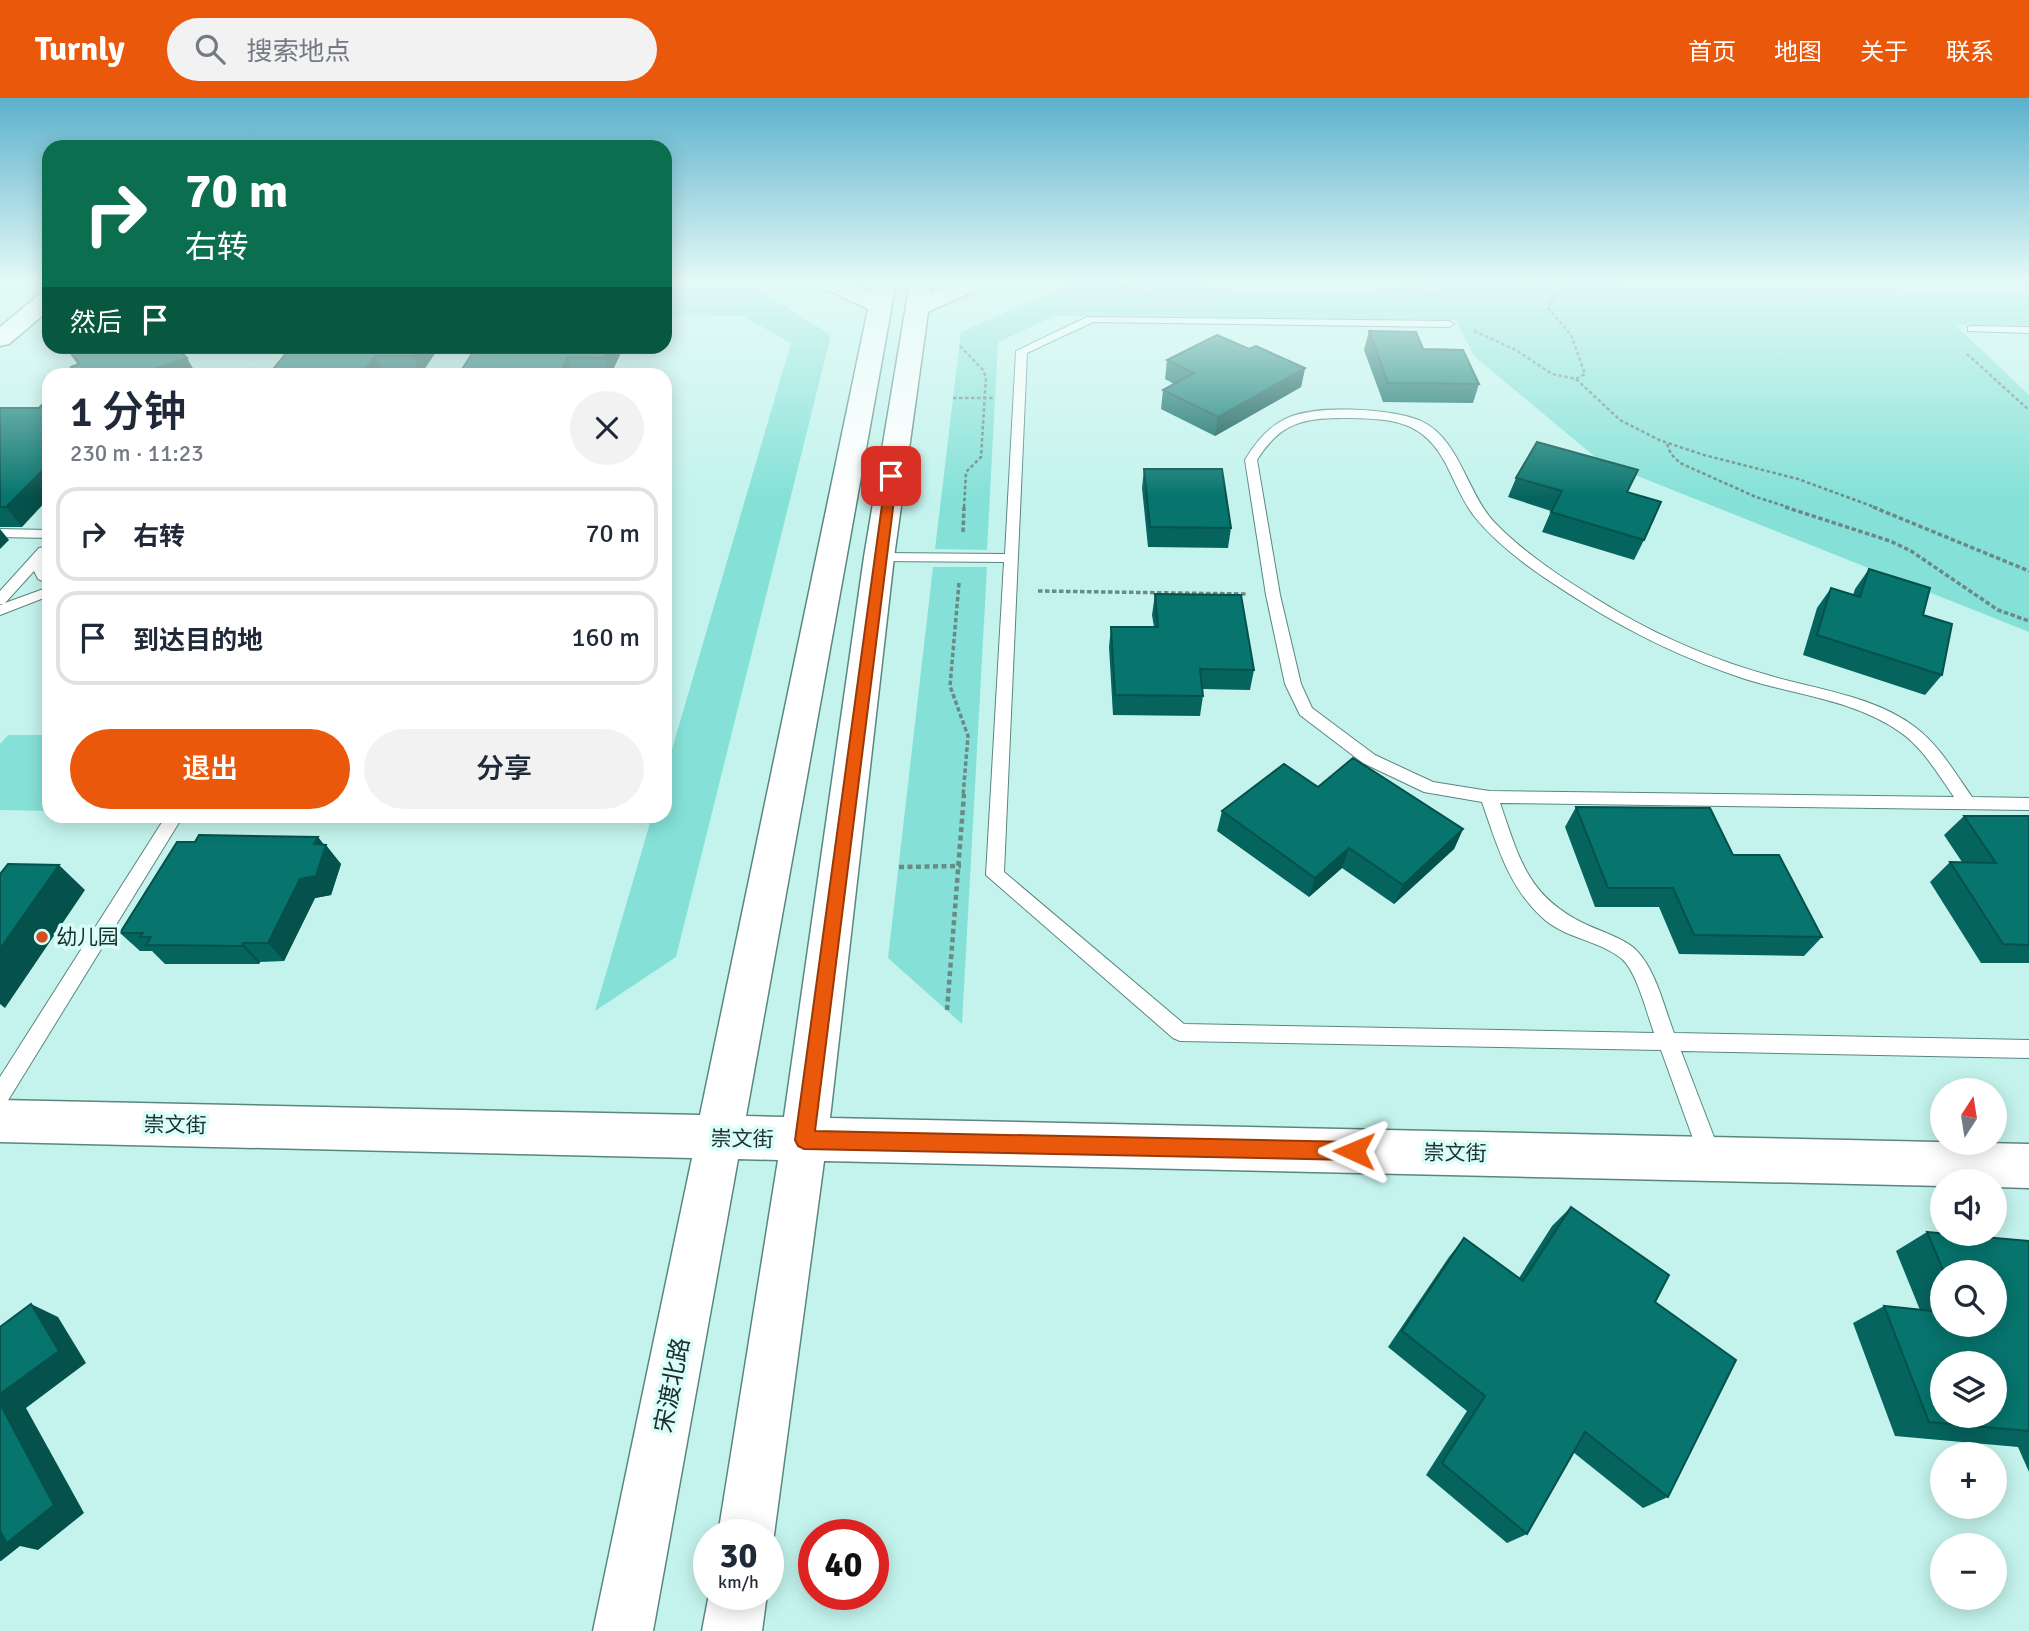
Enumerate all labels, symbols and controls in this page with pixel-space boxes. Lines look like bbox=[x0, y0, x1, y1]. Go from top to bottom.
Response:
search box bbox=[167, 18, 657, 81]
text: Turnly bbox=[35, 29, 125, 70]
icon: search bbox=[191, 30, 229, 68]
text: 搜索地点 bbox=[247, 36, 351, 68]
text: 首页 bbox=[1688, 37, 1736, 67]
text: 地图 bbox=[1774, 37, 1822, 67]
text: 关于 bbox=[1860, 37, 1908, 67]
text: 联系 bbox=[1946, 37, 1994, 67]
text: 70 m bbox=[185, 161, 288, 221]
icon: right bbox=[70, 168, 161, 259]
text: 右转 bbox=[185, 228, 249, 267]
icon: arrive bbox=[136, 301, 174, 339]
text: 然后 bbox=[70, 307, 122, 339]
text: 1 分钟 bbox=[70, 387, 186, 438]
button: close bbox=[570, 391, 644, 465]
text: 230 m · 11:23 bbox=[70, 439, 204, 468]
pin bbox=[861, 446, 921, 506]
icon: arrive bbox=[872, 457, 910, 495]
icon: right bbox=[74, 515, 112, 553]
text: 70 m bbox=[585, 518, 640, 550]
text: 右转 bbox=[133, 521, 185, 553]
icon: arrive bbox=[74, 619, 112, 657]
text: 160 m bbox=[571, 622, 640, 654]
text: 到达目的地 bbox=[133, 625, 263, 657]
button: 退出 bbox=[70, 729, 350, 809]
button: 分享 bbox=[364, 729, 644, 809]
place label: 幼儿园 bbox=[56, 924, 119, 950]
marker: 幼儿园 bbox=[34, 929, 50, 945]
north arrow bbox=[1930, 1078, 2007, 1155]
map controls bbox=[1930, 1078, 2007, 1610]
street label: 崇文街 bbox=[143, 1111, 207, 1139]
position arrow bbox=[1317, 1114, 1391, 1188]
street label: 崇文街 bbox=[710, 1125, 774, 1153]
street label: 崇文街 bbox=[1423, 1139, 1487, 1167]
button: sound bbox=[1930, 1169, 2007, 1246]
button: search bbox=[1930, 1260, 2007, 1337]
street label: 宋渡北路 bbox=[648, 1335, 696, 1435]
button: layers bbox=[1930, 1351, 2007, 1428]
button: + bbox=[1930, 1442, 2007, 1519]
speed limit sign: 40 bbox=[798, 1519, 889, 1610]
button: − bbox=[1930, 1533, 2007, 1610]
text: 30 bbox=[720, 1534, 757, 1577]
text: km/h bbox=[718, 1571, 759, 1593]

